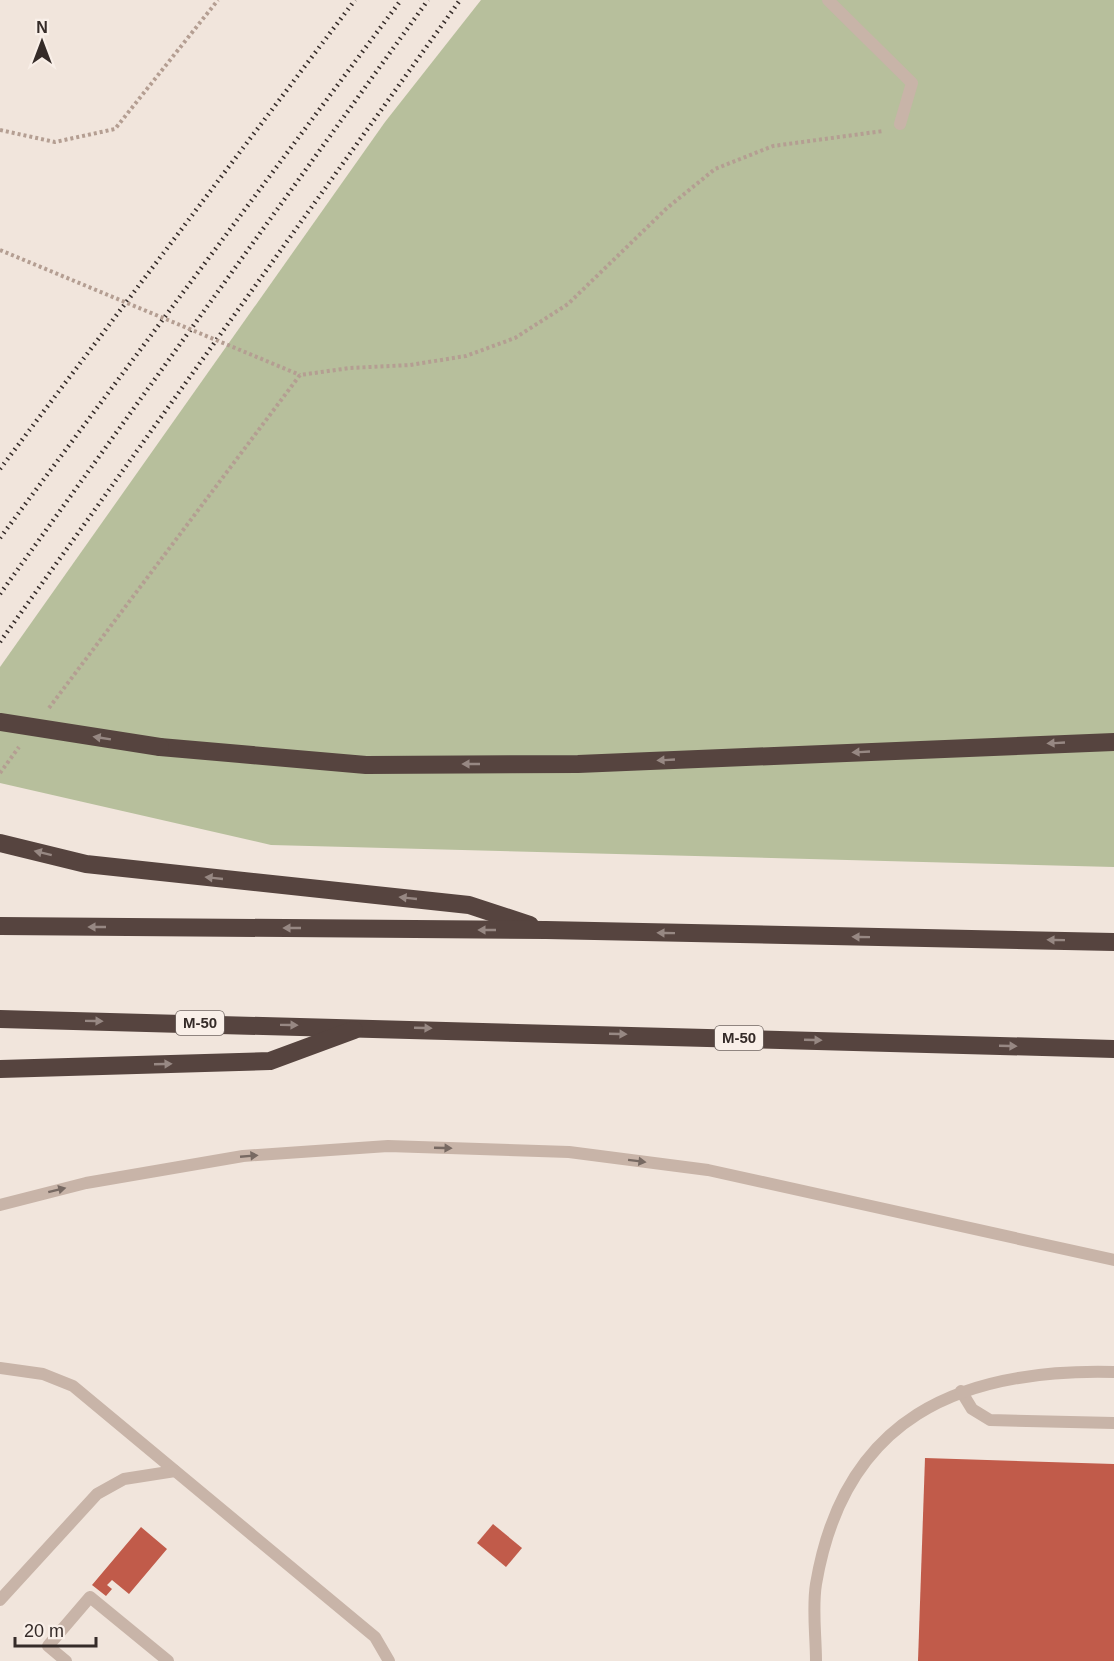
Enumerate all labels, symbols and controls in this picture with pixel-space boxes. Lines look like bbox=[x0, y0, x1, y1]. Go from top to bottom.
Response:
north arrow bbox=[12, 12, 72, 72]
text: N bbox=[36, 19, 48, 36]
one-way arrow bbox=[92, 733, 111, 742]
one-way arrow bbox=[1046, 738, 1065, 747]
one-way arrow bbox=[851, 747, 870, 756]
one-way arrow bbox=[656, 756, 675, 765]
one-way arrow bbox=[461, 759, 480, 769]
one-way arrow bbox=[34, 848, 52, 858]
one-way arrow bbox=[204, 873, 223, 883]
one-way arrow bbox=[398, 893, 417, 903]
one-way arrow bbox=[88, 922, 107, 932]
one-way arrow bbox=[283, 924, 302, 933]
one-way arrow bbox=[478, 925, 497, 935]
one-way arrow bbox=[656, 928, 675, 937]
one-way arrow bbox=[851, 932, 870, 941]
one-way arrow bbox=[1046, 936, 1065, 945]
road number: M-50 bbox=[176, 1011, 224, 1035]
one-way arrow bbox=[84, 1016, 103, 1026]
one-way arrow bbox=[279, 1020, 298, 1030]
one-way arrow bbox=[414, 1024, 433, 1033]
road number: M-50 bbox=[715, 1026, 763, 1050]
one-way arrow bbox=[609, 1029, 628, 1039]
one-way arrow bbox=[803, 1035, 822, 1045]
one-way arrow bbox=[998, 1041, 1017, 1050]
one-way arrow bbox=[154, 1060, 173, 1069]
one-way arrow bbox=[434, 1143, 453, 1152]
one-way arrow bbox=[239, 1151, 258, 1161]
one-way arrow bbox=[628, 1156, 647, 1165]
one-way arrow bbox=[48, 1185, 66, 1195]
scale bar bbox=[15, 1610, 96, 1648]
text: 20 m bbox=[24, 1621, 64, 1641]

